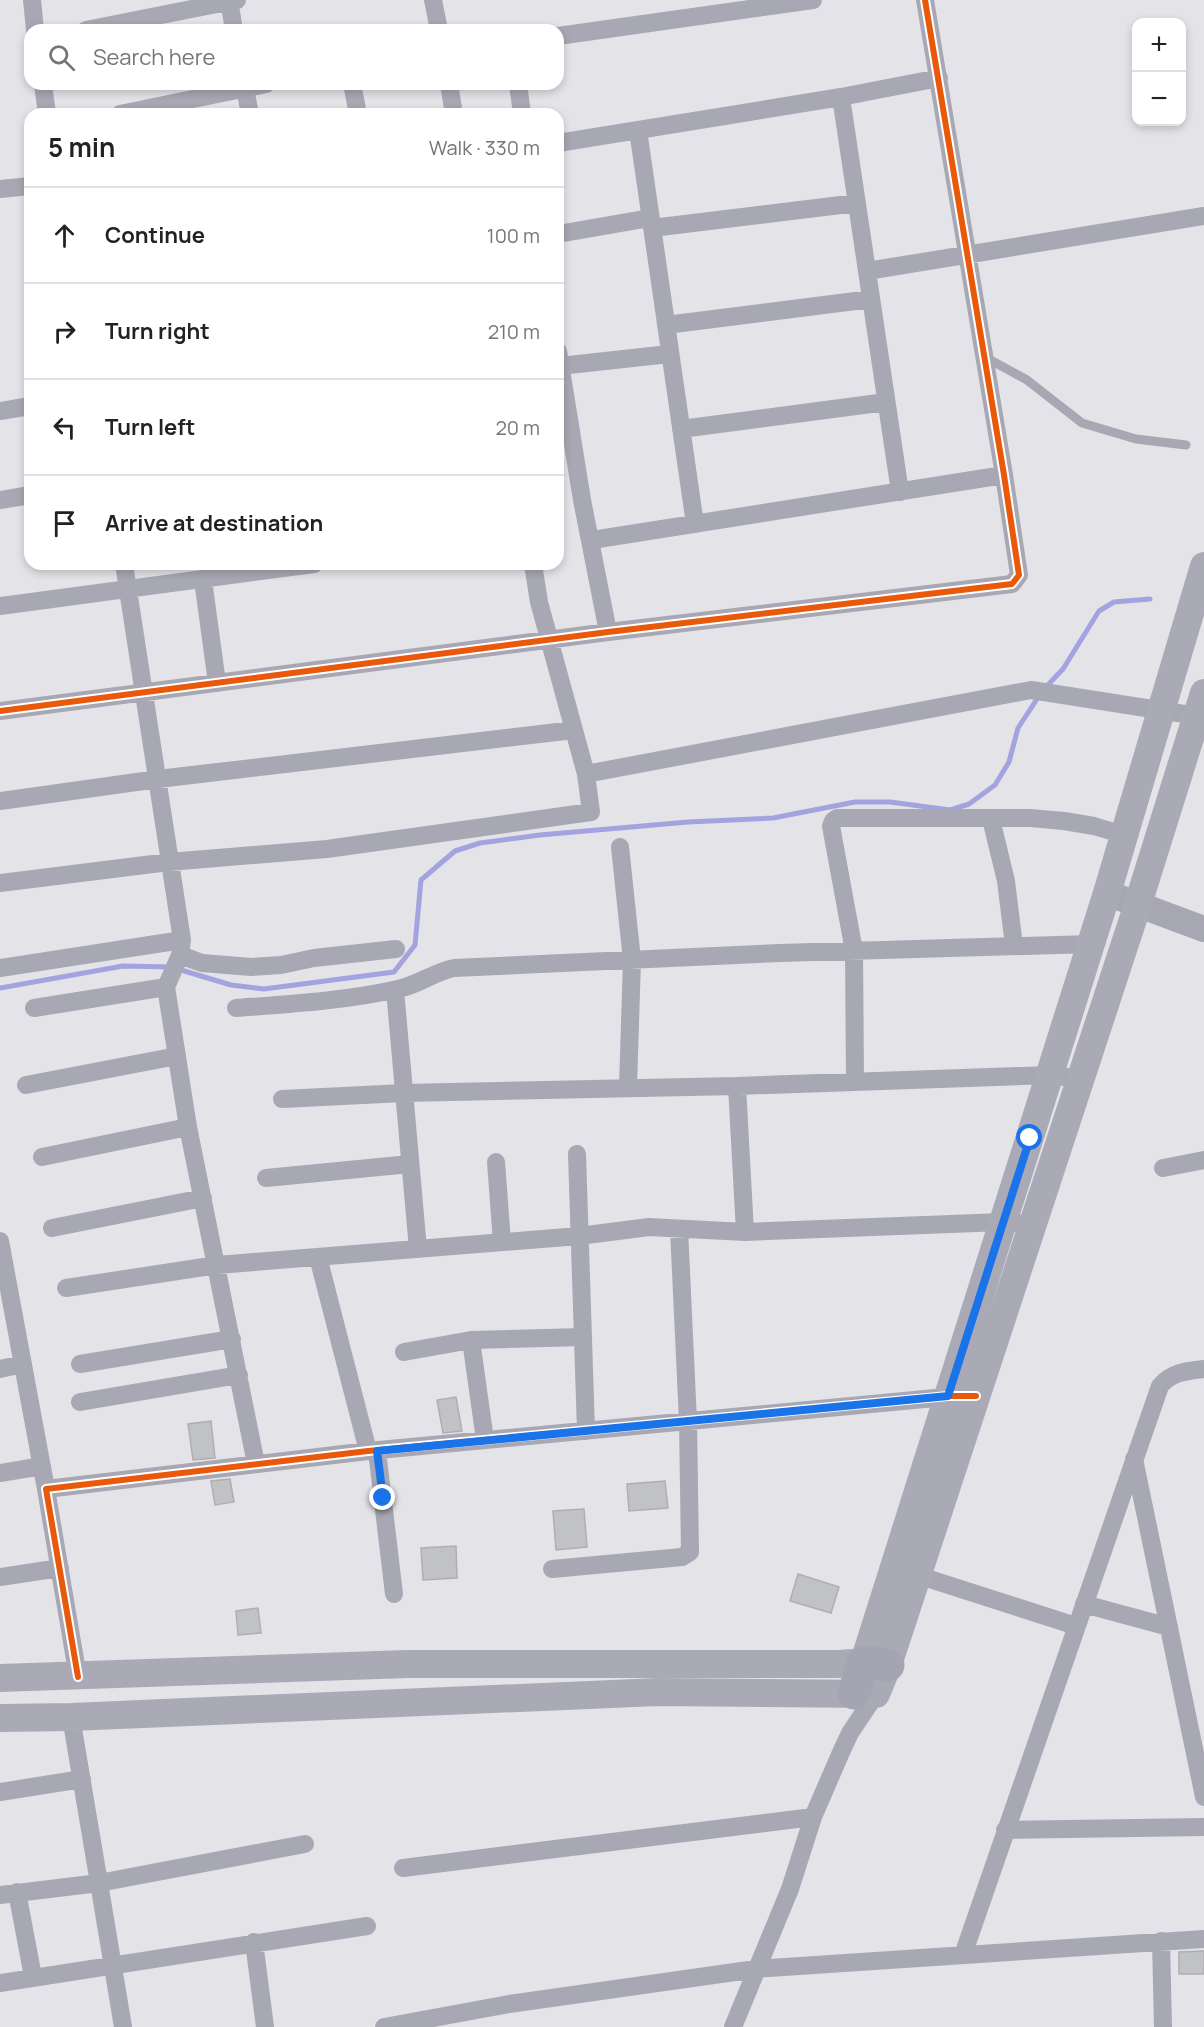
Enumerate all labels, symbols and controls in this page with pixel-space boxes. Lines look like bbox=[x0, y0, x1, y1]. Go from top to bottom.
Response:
map controls bbox=[1132, 18, 1186, 126]
button: + bbox=[1132, 18, 1186, 72]
search box bbox=[24, 24, 564, 90]
icon: search bbox=[45, 41, 78, 74]
text: Search here bbox=[93, 42, 215, 72]
button: − bbox=[1132, 72, 1186, 126]
text: 5 min bbox=[48, 129, 115, 165]
text: Walk · 330 m bbox=[429, 134, 540, 161]
icon: ahead bbox=[48, 219, 81, 252]
text: Continue bbox=[105, 220, 205, 250]
text: 100 m bbox=[487, 222, 540, 249]
icon: right bbox=[48, 315, 81, 348]
text: Turn right bbox=[105, 316, 210, 346]
text: 210 m bbox=[488, 318, 540, 345]
icon: left bbox=[48, 411, 81, 444]
text: Turn left bbox=[105, 412, 195, 442]
text: 20 m bbox=[495, 414, 540, 441]
icon: arrive bbox=[48, 507, 81, 540]
text: Arrive at destination bbox=[105, 508, 323, 538]
route start bbox=[1016, 1124, 1042, 1150]
route end bbox=[369, 1484, 395, 1510]

